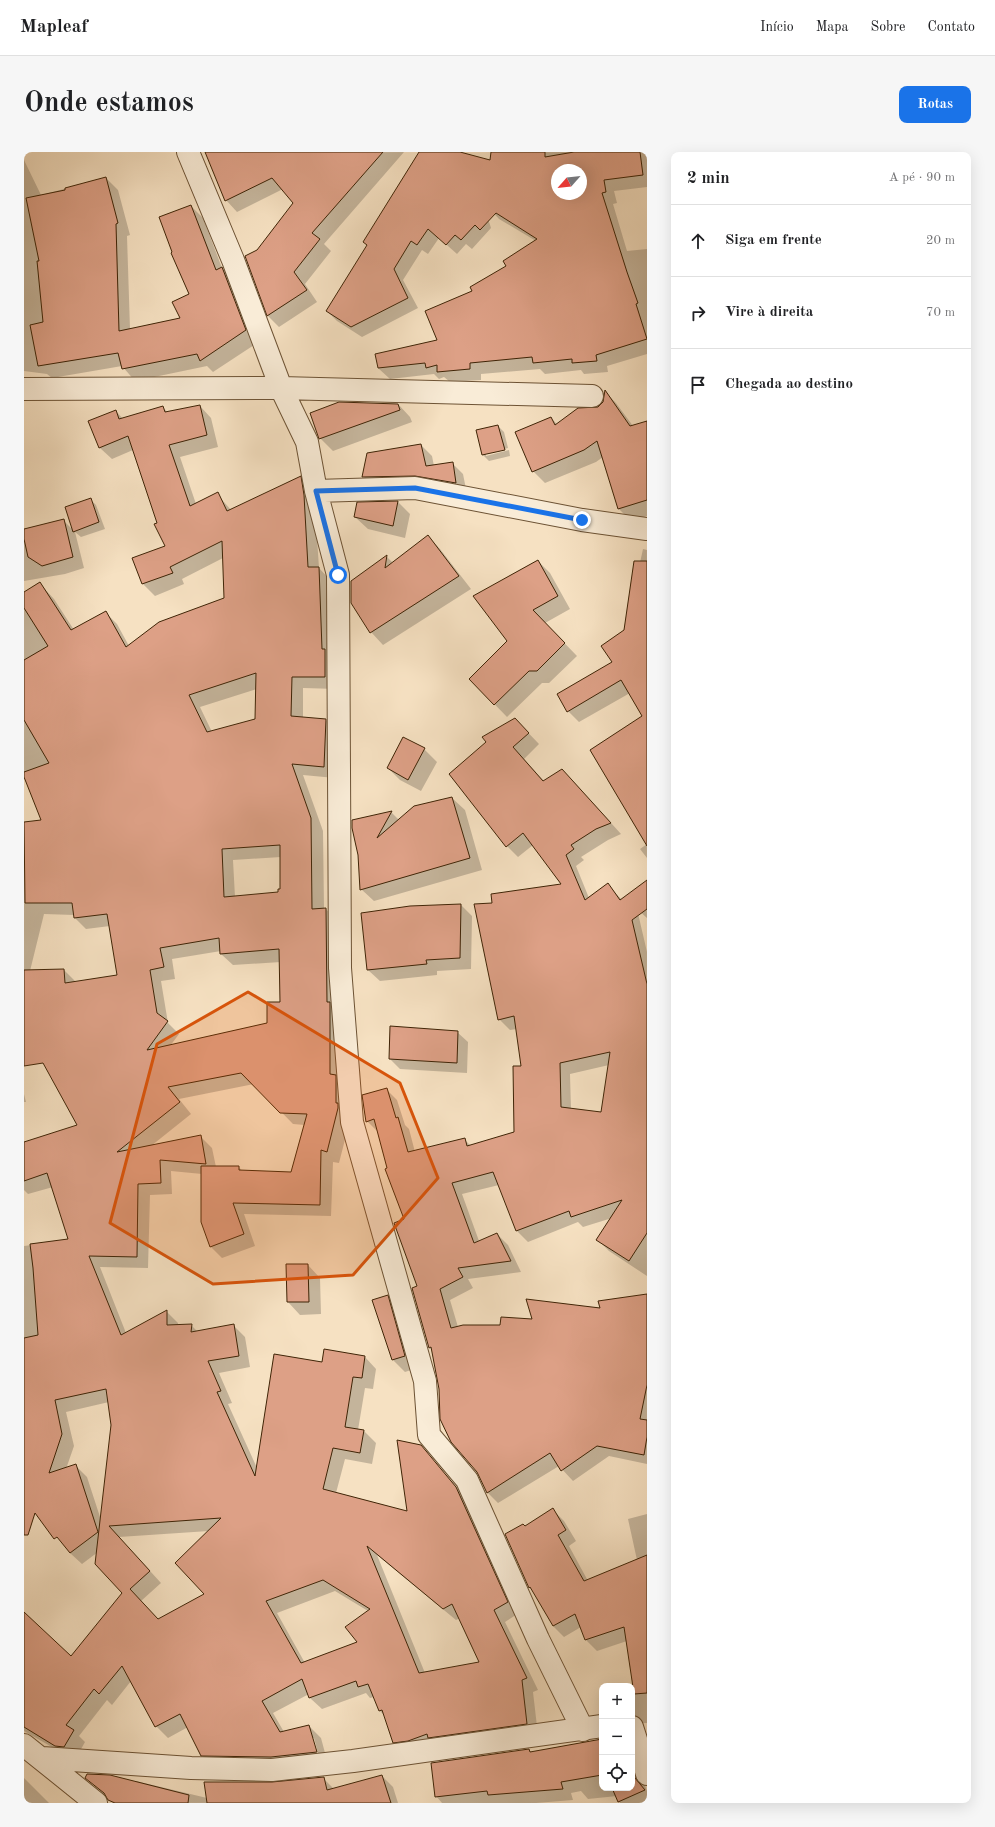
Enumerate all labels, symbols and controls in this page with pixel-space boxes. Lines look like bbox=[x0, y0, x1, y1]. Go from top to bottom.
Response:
text: Mapleaf bbox=[20, 18, 88, 37]
text: Início bbox=[760, 20, 794, 34]
text: Mapa bbox=[816, 20, 848, 34]
text: Sobre bbox=[870, 20, 905, 34]
text: Contato bbox=[927, 20, 975, 34]
button: Rotas bbox=[899, 86, 971, 123]
text: Onde estamos bbox=[24, 90, 194, 118]
north arrow bbox=[551, 164, 587, 200]
text: 2 min bbox=[687, 170, 730, 187]
text: A pé · 90 m bbox=[889, 171, 955, 184]
icon: ahead bbox=[687, 230, 709, 252]
text: Siga em frente bbox=[725, 233, 822, 248]
text: 20 m bbox=[926, 234, 955, 247]
icon: right bbox=[687, 302, 709, 324]
text: Vire à direita bbox=[725, 305, 813, 320]
text: 70 m bbox=[926, 306, 955, 319]
icon: arrive bbox=[687, 374, 709, 396]
text: Chegada ao destino bbox=[725, 377, 853, 392]
route end bbox=[573, 511, 591, 529]
route start bbox=[329, 566, 347, 584]
map controls bbox=[599, 1683, 635, 1791]
button: + bbox=[599, 1683, 635, 1719]
button: − bbox=[599, 1719, 635, 1755]
button: locate bbox=[599, 1755, 635, 1791]

